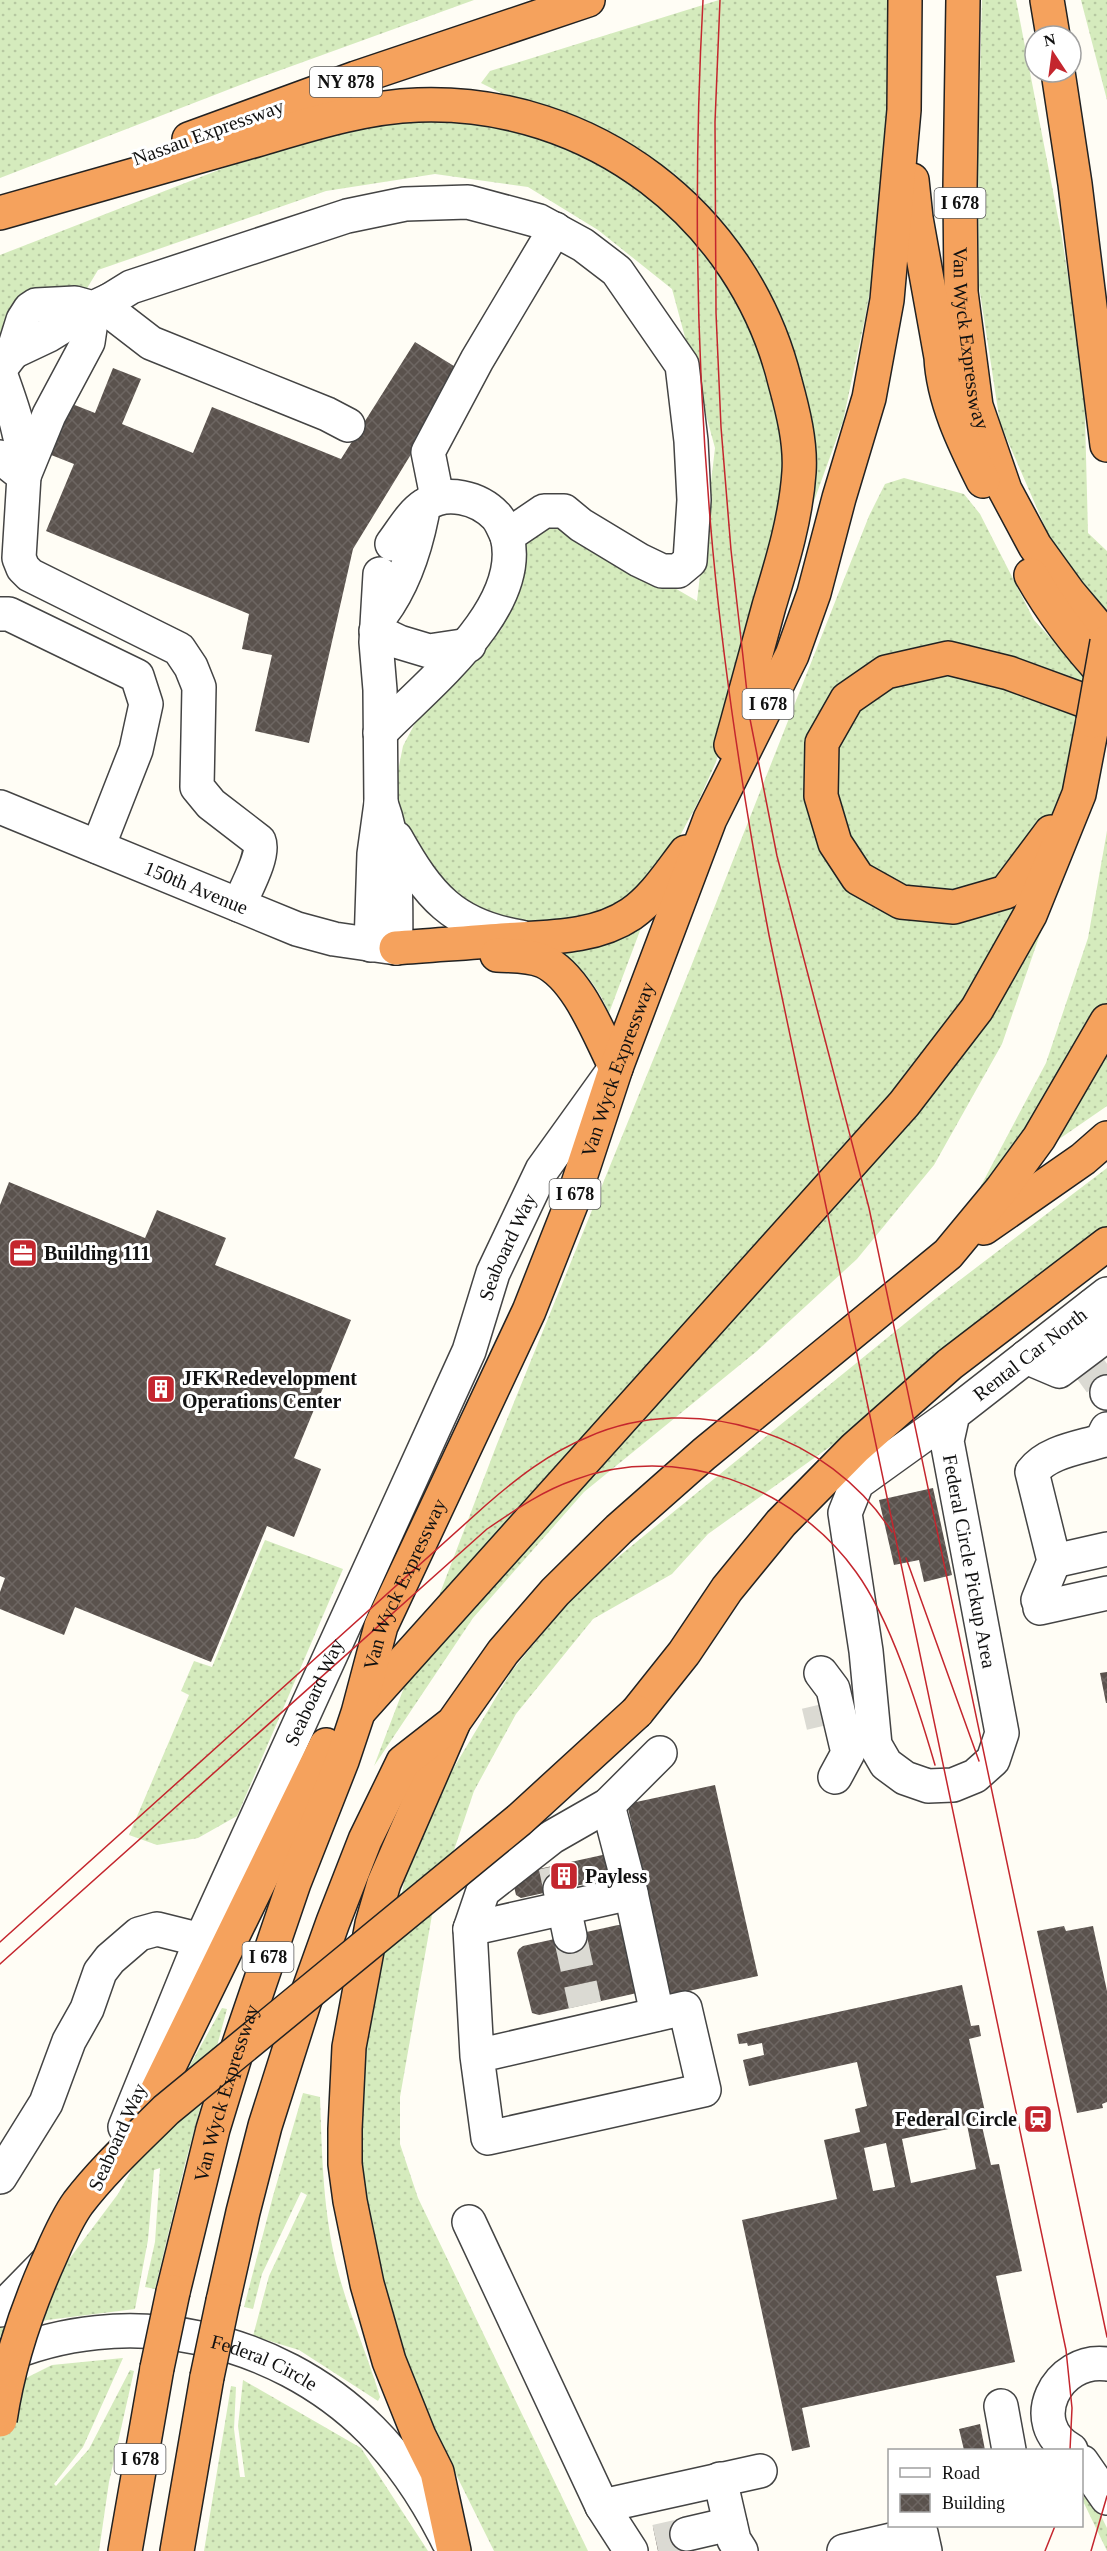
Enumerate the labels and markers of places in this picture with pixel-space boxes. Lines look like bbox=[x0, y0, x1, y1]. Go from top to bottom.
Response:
office icon: Building 111 bbox=[7, 1237, 39, 1269]
place label: Building 111 bbox=[44, 1242, 150, 1265]
place label: JFK Redevelopment Operations Center bbox=[182, 1367, 357, 1413]
building icon: JFK Redevelopment Operations Center bbox=[145, 1373, 177, 1405]
building icon: Payless bbox=[548, 1860, 580, 1892]
place label: Payless bbox=[585, 1865, 647, 1888]
station icon: Federal Circle bbox=[1022, 2103, 1054, 2135]
place label: Federal Circle bbox=[895, 2108, 1017, 2130]

